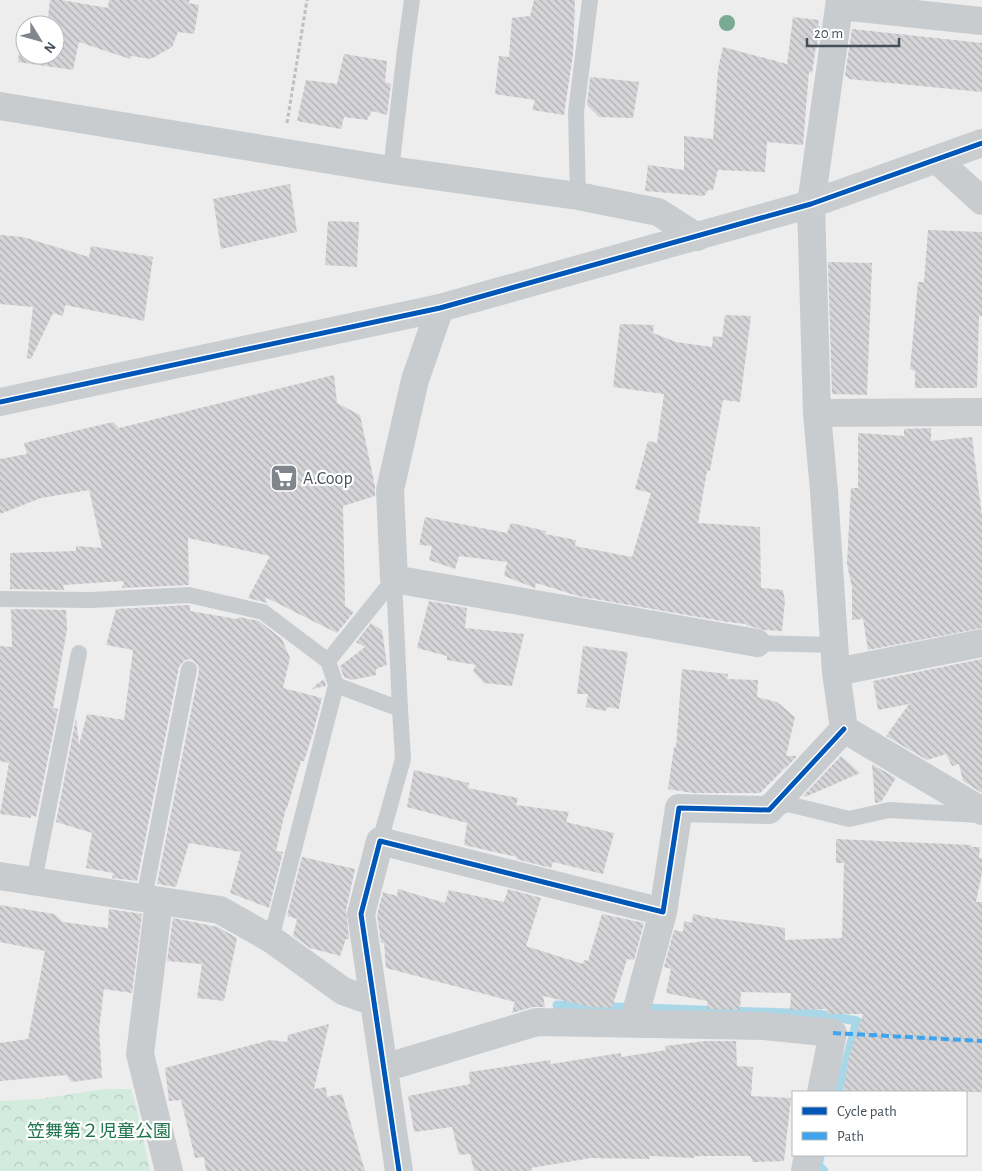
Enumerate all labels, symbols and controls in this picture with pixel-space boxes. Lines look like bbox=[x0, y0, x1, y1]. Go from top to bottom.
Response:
north arrow bbox=[15, 15, 65, 65]
scale bar bbox=[807, 15, 900, 47]
text: 20 m bbox=[814, 26, 843, 41]
text: N bbox=[41, 39, 58, 55]
supermarket icon: A.Coop bbox=[269, 463, 299, 493]
place label: A.Coop bbox=[303, 470, 353, 488]
legend bbox=[792, 1091, 967, 1156]
text: Cycle path bbox=[837, 1104, 897, 1119]
park label: 笠舞第２児童公園 bbox=[27, 1121, 171, 1141]
text: Path bbox=[837, 1129, 864, 1144]

